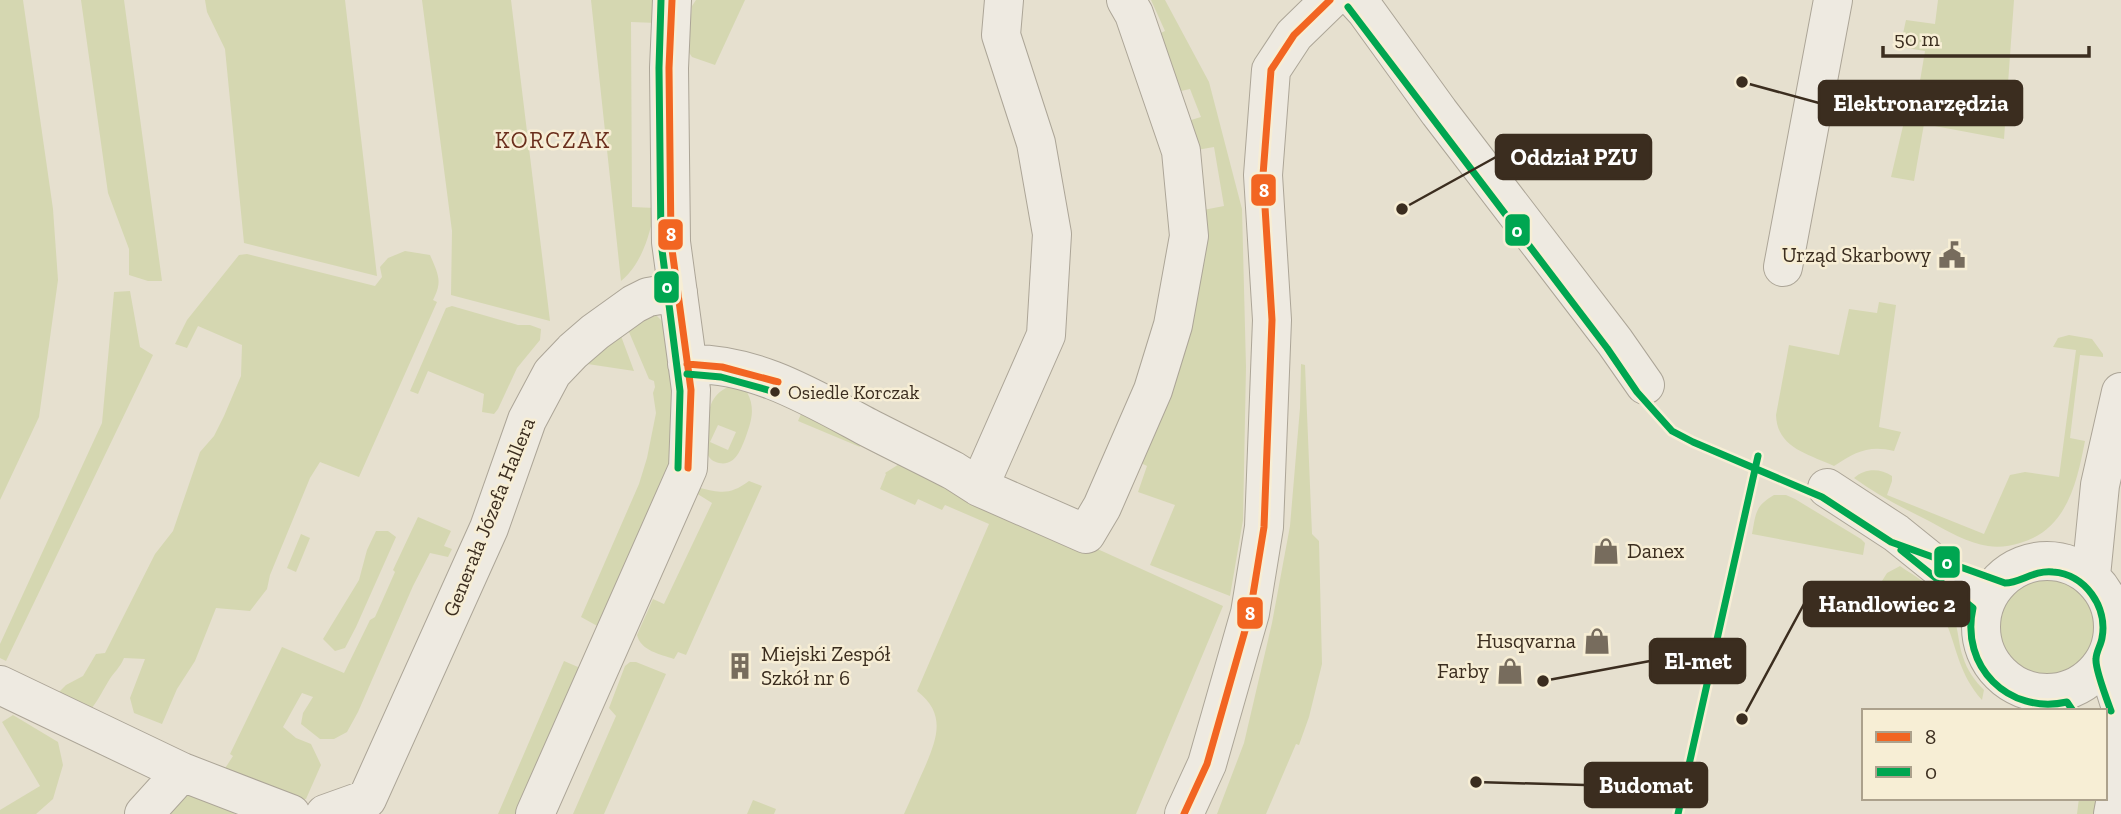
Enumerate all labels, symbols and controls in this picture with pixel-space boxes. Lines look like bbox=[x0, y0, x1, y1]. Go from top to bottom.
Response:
scale bar bbox=[1883, 14, 2090, 58]
text: 50 m bbox=[1894, 26, 1940, 51]
callout: Elektronarzędzia bbox=[1819, 81, 2022, 125]
text: Elektronarzędzia bbox=[1833, 89, 2009, 117]
district label: KORCZAK bbox=[495, 126, 611, 154]
callout: Oddział PZU bbox=[1496, 135, 1651, 179]
text: Oddział PZU bbox=[1511, 143, 1637, 171]
line badge: 8 bbox=[1250, 173, 1277, 207]
text: 8 bbox=[1259, 179, 1269, 202]
line badge: 0 bbox=[1504, 213, 1531, 247]
line badge: 8 bbox=[657, 218, 684, 251]
text: 0 bbox=[1512, 219, 1523, 242]
text: 8 bbox=[666, 223, 676, 246]
public building icon: Urząd Skarbowy bbox=[1937, 240, 1967, 270]
place label: Urząd Skarbowy bbox=[1782, 242, 1931, 267]
line badge: 0 bbox=[653, 270, 680, 304]
text: 0 bbox=[662, 275, 673, 298]
place label: Osiedle Korczak bbox=[788, 381, 919, 404]
marker: Osiedle Korczak bbox=[768, 385, 782, 399]
street label: Generała Józefa Hallera bbox=[437, 414, 540, 620]
shop icon: Danex bbox=[1591, 536, 1621, 566]
place label: Danex bbox=[1627, 538, 1685, 563]
line badge: 0 bbox=[1933, 545, 1961, 579]
text: 0 bbox=[1942, 551, 1953, 574]
callout: Handlowiec 2 bbox=[1804, 582, 1969, 626]
text: Handlowiec 2 bbox=[1819, 590, 1955, 618]
line badge: 8 bbox=[1236, 596, 1264, 630]
text: 8 bbox=[1245, 602, 1255, 625]
shop icon: Husqvarna bbox=[1582, 626, 1612, 656]
place label: Husqvarna bbox=[1477, 628, 1576, 653]
callout: El-met bbox=[1650, 639, 1745, 683]
place label: Miejski Zespół Szkół nr 6 bbox=[761, 641, 891, 690]
text: El-met bbox=[1664, 647, 1733, 675]
building icon: Miejski Zespół Szkół nr 6 bbox=[725, 651, 755, 681]
shop icon: Farby bbox=[1495, 656, 1525, 686]
place label: Farby bbox=[1437, 658, 1489, 683]
legend bbox=[1862, 709, 2107, 800]
text: 8 bbox=[1925, 724, 1936, 749]
text: 0 bbox=[1925, 759, 1937, 784]
callout: Budomat bbox=[1585, 763, 1707, 807]
text: Budomat bbox=[1599, 771, 1694, 799]

